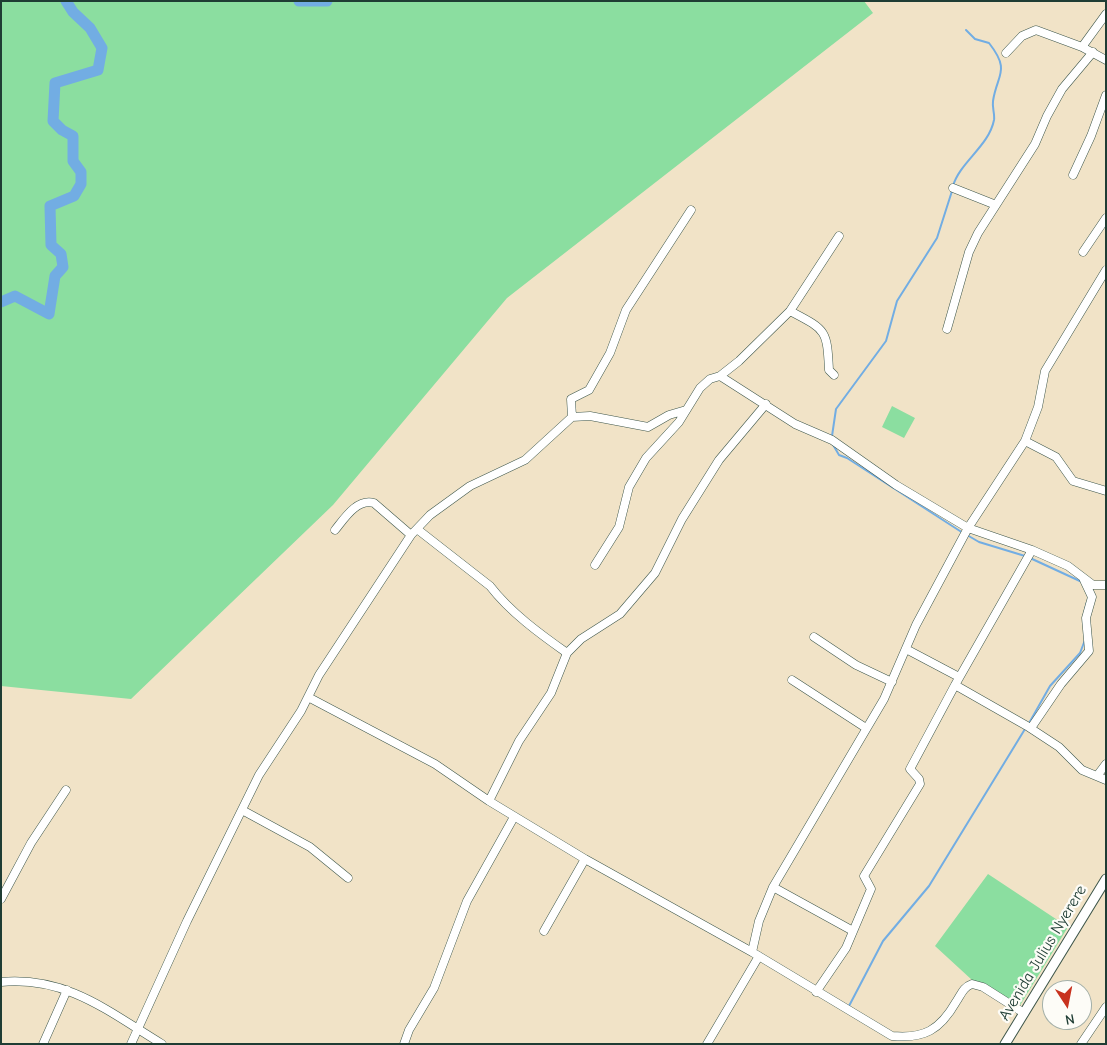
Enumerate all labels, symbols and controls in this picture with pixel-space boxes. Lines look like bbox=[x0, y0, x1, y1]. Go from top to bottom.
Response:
street label: Avenida Julius Nyerere bbox=[995, 882, 1091, 1024]
north arrow bbox=[1042, 980, 1092, 1030]

